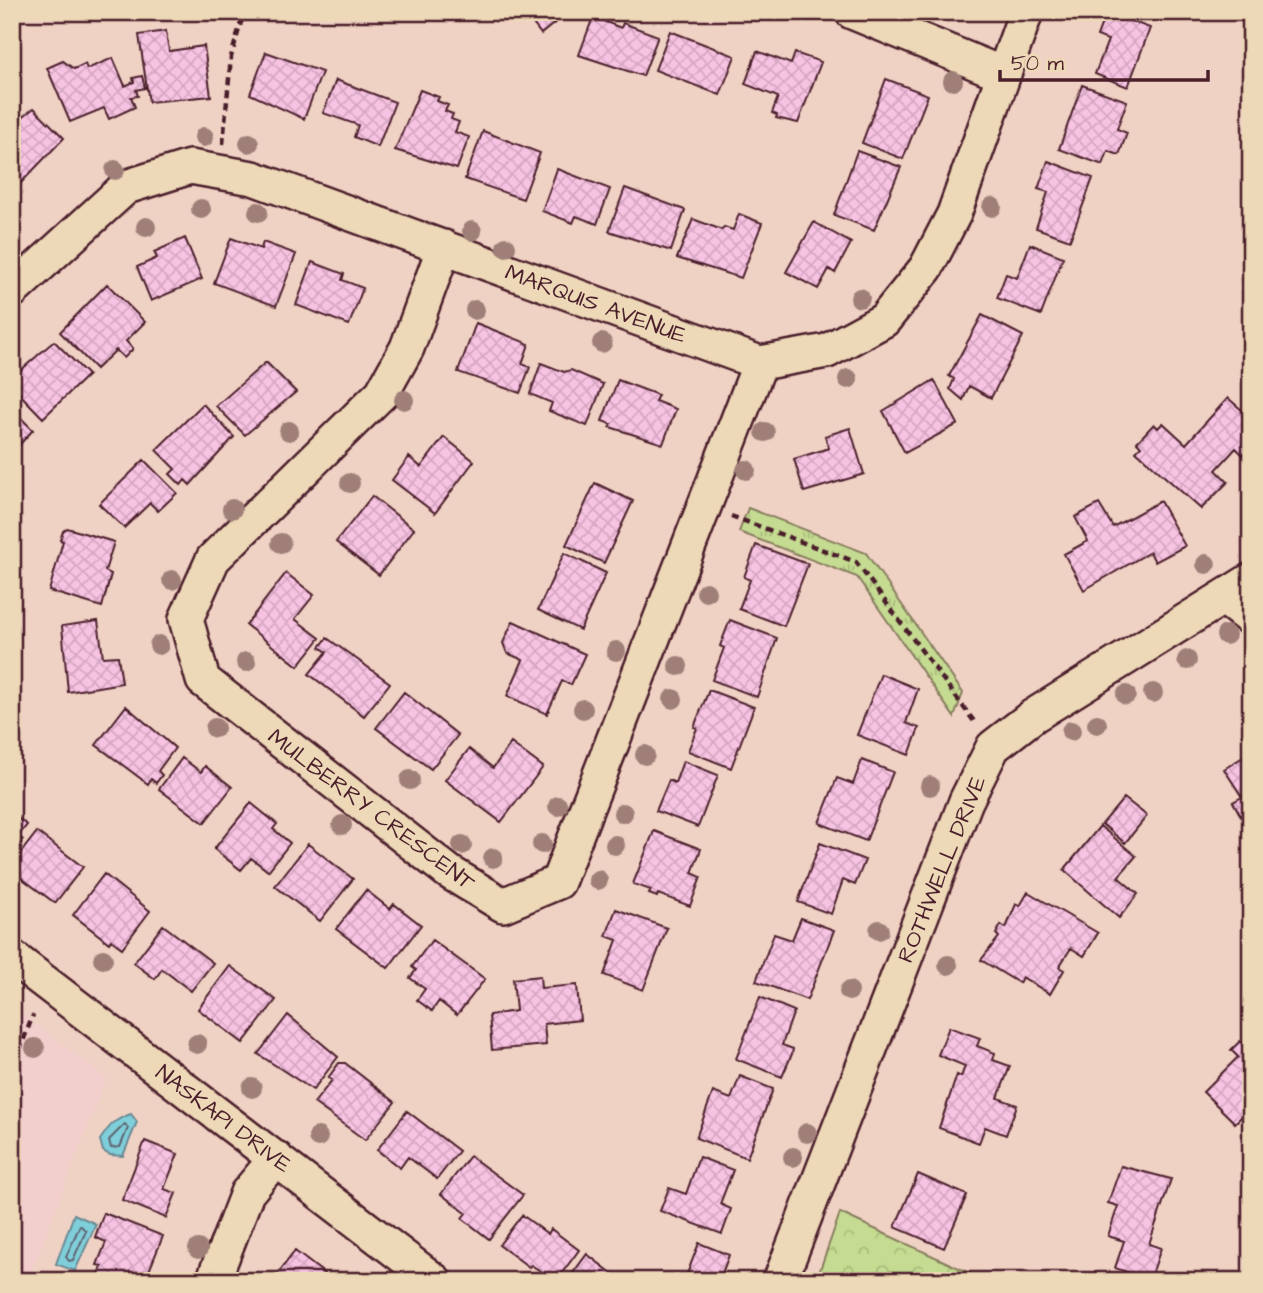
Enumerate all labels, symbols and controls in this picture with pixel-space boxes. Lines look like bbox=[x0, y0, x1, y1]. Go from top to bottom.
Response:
scale bar bbox=[1000, 38, 1209, 82]
text: 50 m bbox=[1011, 49, 1065, 78]
street label: MARQUIS AVENUE bbox=[501, 256, 691, 352]
street label: MULBERRY CRESCENT bbox=[261, 721, 482, 899]
street label: ROTHWELL DRIVE bbox=[890, 771, 994, 968]
street label: NASKAPI DRIVE bbox=[149, 1057, 298, 1181]

